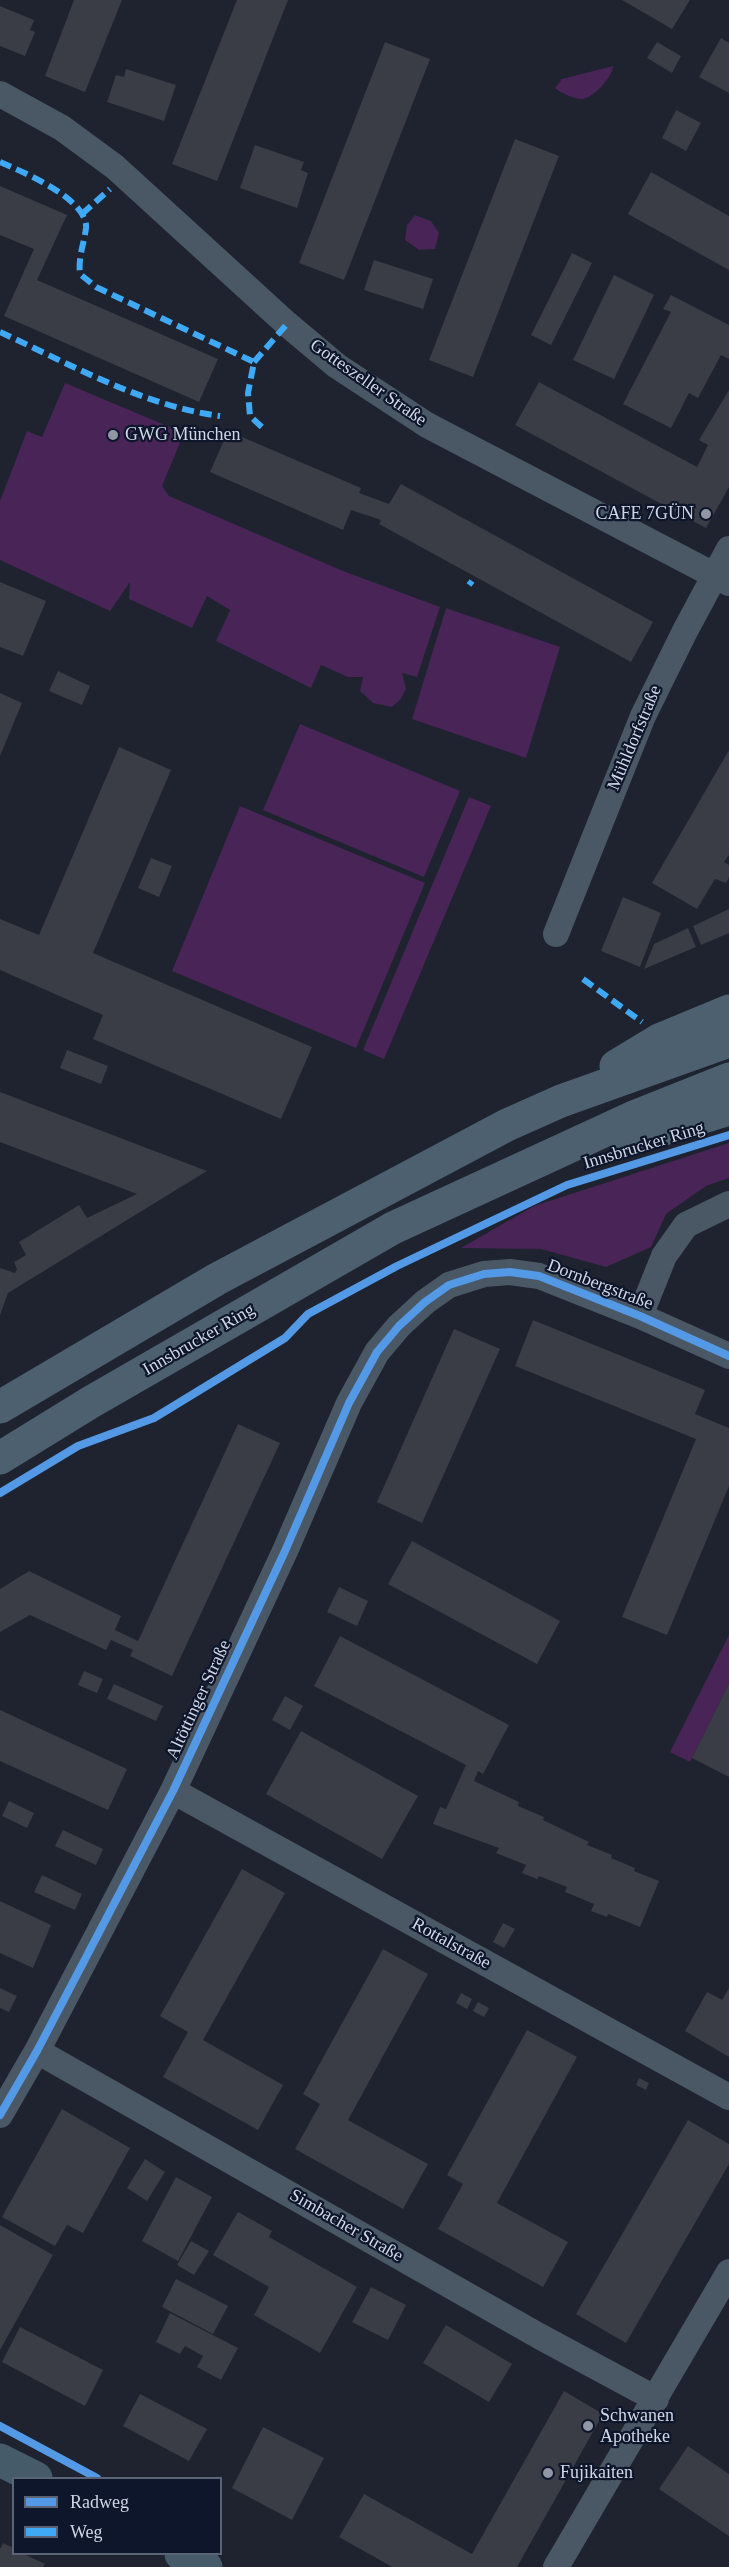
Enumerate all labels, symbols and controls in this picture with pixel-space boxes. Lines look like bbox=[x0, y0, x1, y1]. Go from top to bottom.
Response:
street label: Gotteszeller Straße bbox=[306, 335, 430, 431]
place label: GWG München bbox=[125, 424, 240, 446]
marker: GWG München bbox=[106, 428, 120, 442]
place label: CAFE 7GÜN bbox=[595, 503, 694, 525]
marker: CAFE 7GÜN bbox=[699, 507, 713, 521]
street label: Mühldorfstraße bbox=[603, 682, 667, 794]
street label: Innsbrucker Ring bbox=[581, 1117, 707, 1175]
street label: Dornbergstraße bbox=[544, 1255, 656, 1315]
street label: Innsbrucker Ring bbox=[139, 1299, 259, 1381]
street label: Altöttinger Straße bbox=[162, 1637, 236, 1763]
street label: Rottalstraße bbox=[408, 1913, 494, 1975]
street label: Simbacher Straße bbox=[285, 2185, 407, 2267]
place label: Schwanen Apotheke bbox=[600, 2405, 674, 2448]
marker: Schwanen Apotheke bbox=[581, 2419, 595, 2433]
place label: Fujikaiten bbox=[560, 2462, 633, 2484]
marker: Fujikaiten bbox=[541, 2466, 555, 2480]
legend bbox=[12, 2477, 222, 2555]
text: Radweg bbox=[70, 2492, 129, 2512]
text: Weg bbox=[70, 2522, 103, 2542]

